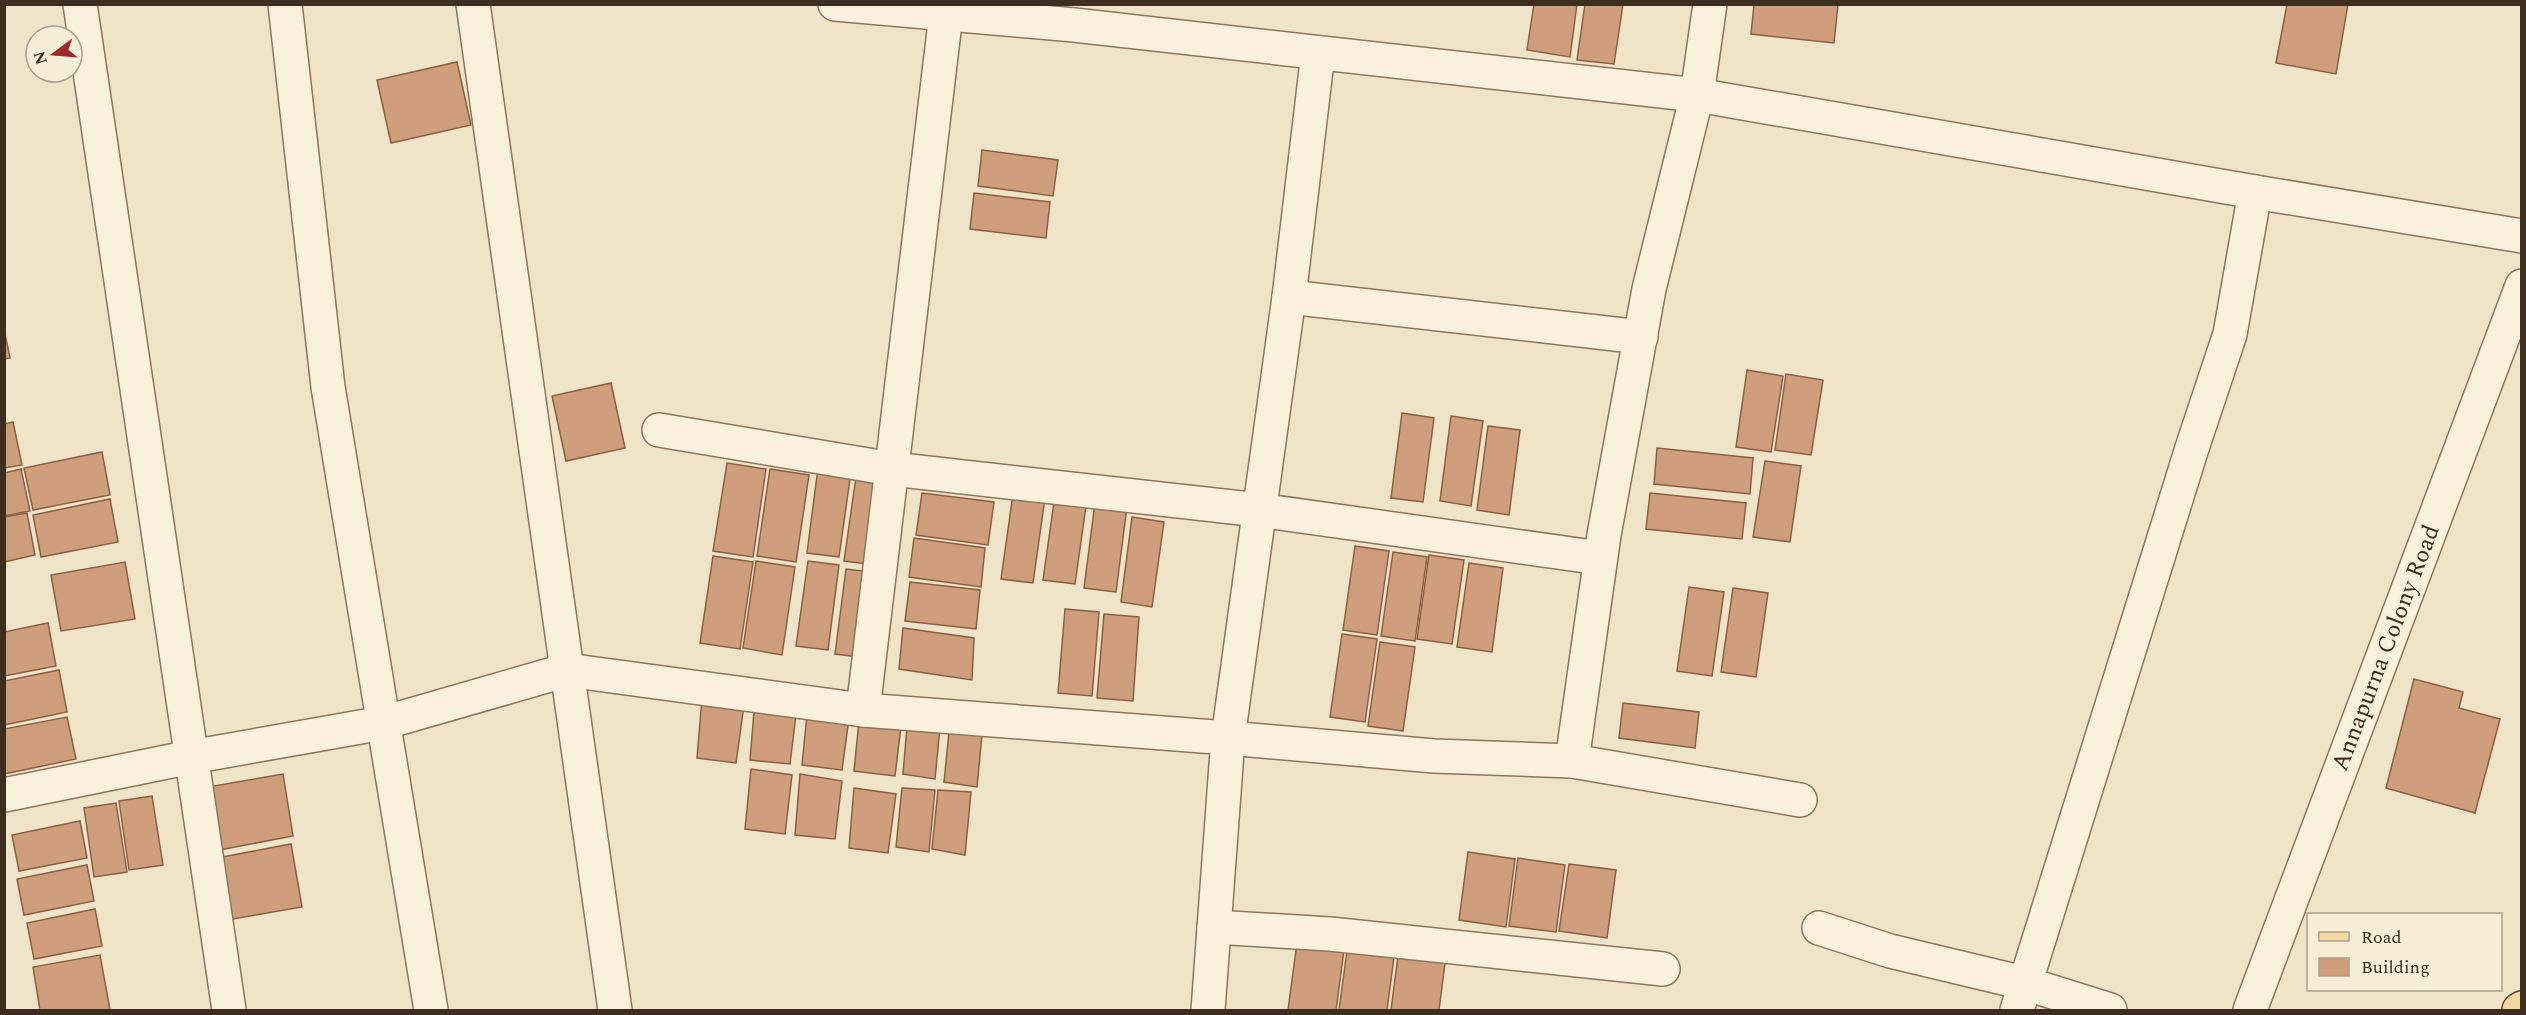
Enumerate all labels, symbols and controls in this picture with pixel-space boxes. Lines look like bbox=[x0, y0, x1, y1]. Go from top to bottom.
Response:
north arrow bbox=[24, 24, 84, 84]
text: N bbox=[27, 48, 54, 67]
street label: Annapurna Colony Road bbox=[2322, 519, 2450, 777]
legend bbox=[2307, 913, 2502, 991]
text: Road bbox=[2361, 924, 2402, 951]
text: Building bbox=[2361, 954, 2430, 981]

